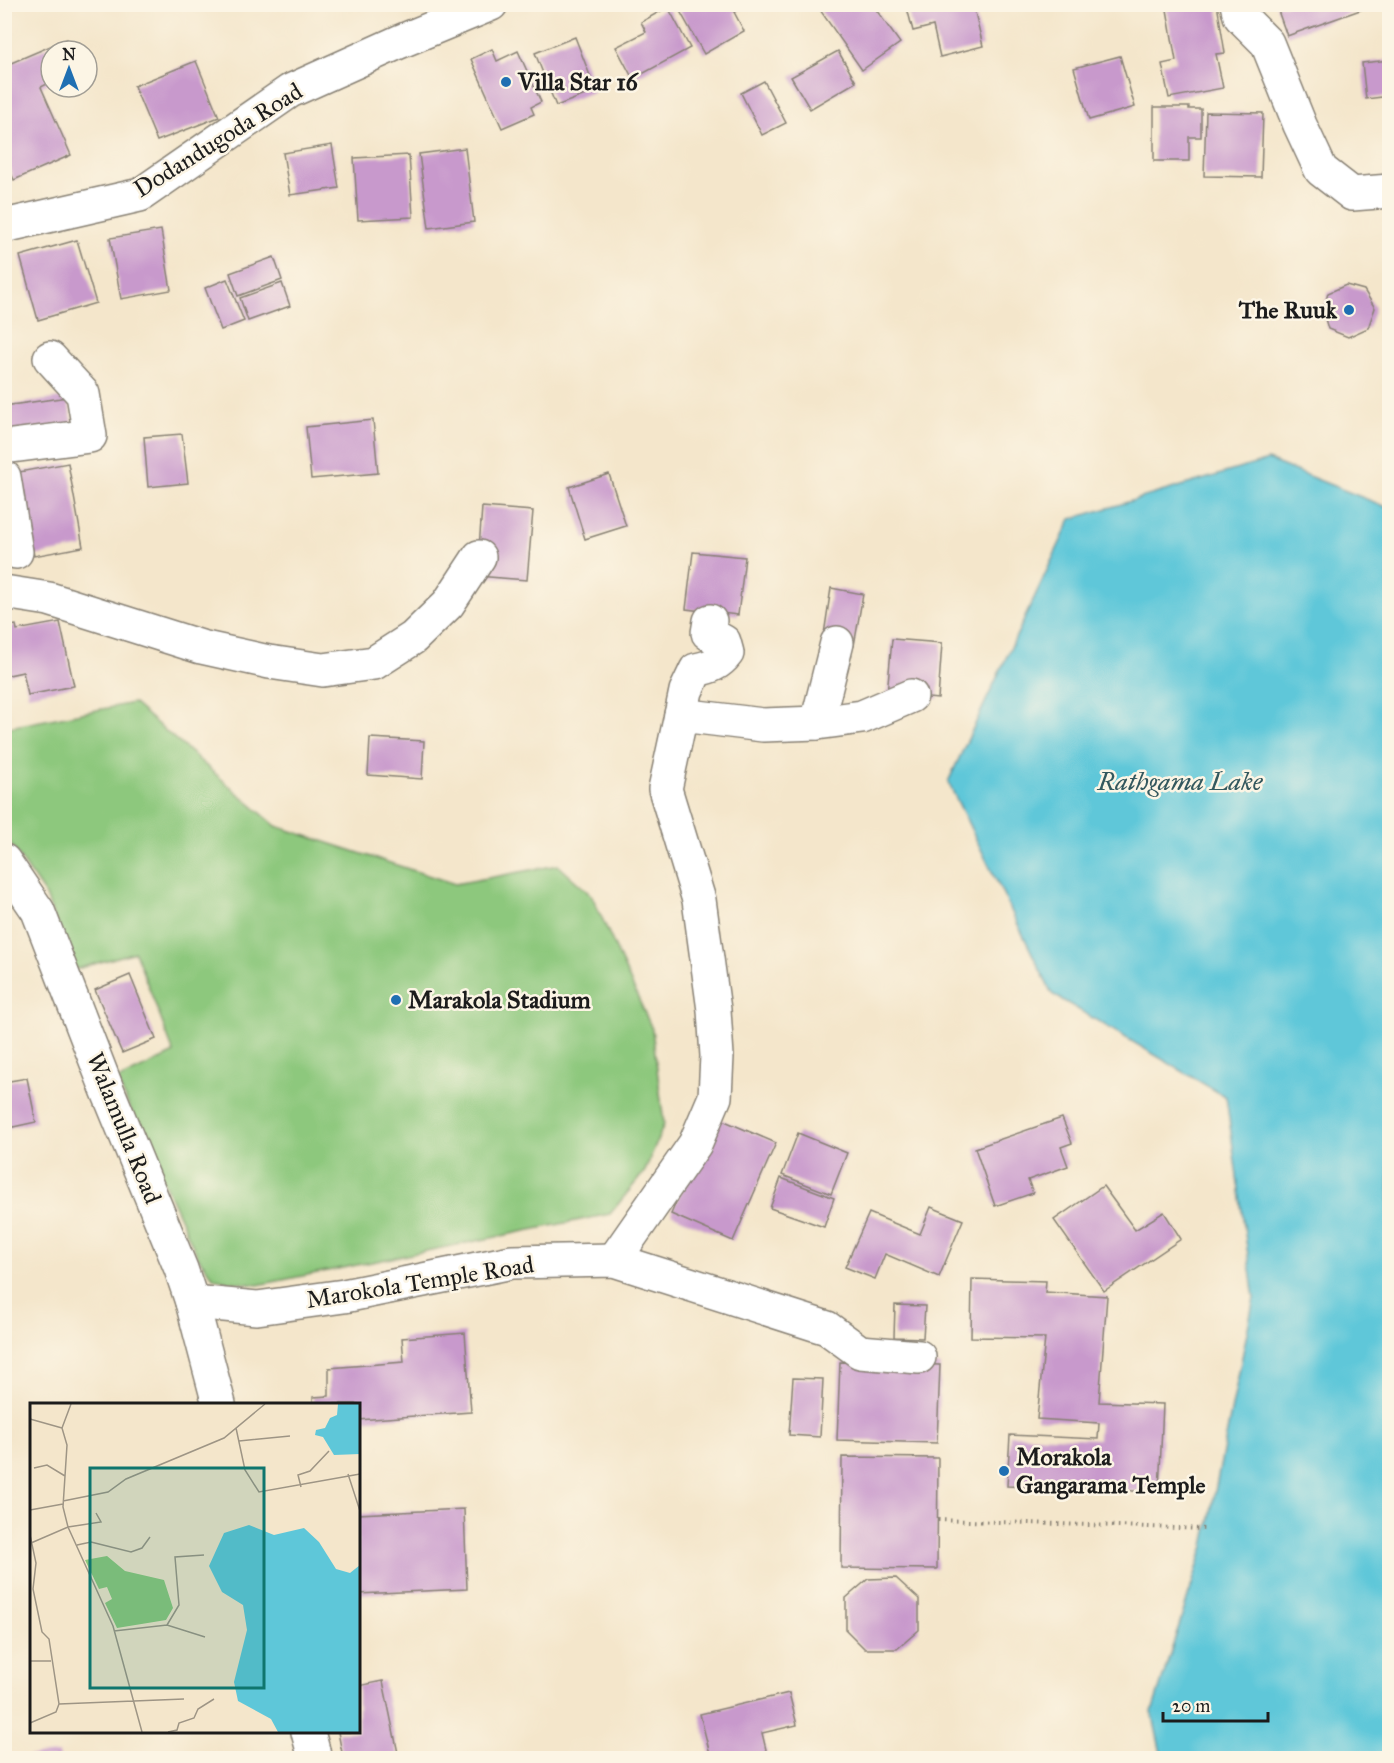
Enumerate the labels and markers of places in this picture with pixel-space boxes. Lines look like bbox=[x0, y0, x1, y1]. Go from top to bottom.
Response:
place label: Villa Star 16 bbox=[517, 67, 640, 97]
marker: Villa Star 16 bbox=[499, 75, 513, 89]
place label: The Ruuk bbox=[1238, 295, 1338, 325]
marker: The Ruuk bbox=[1342, 303, 1356, 317]
place label: Marakola Stadium bbox=[408, 985, 592, 1015]
marker: Marakola Stadium bbox=[389, 993, 403, 1007]
place label: Morakola Gangarama Temple bbox=[1016, 1442, 1206, 1500]
marker: Morakola Gangarama Temple bbox=[997, 1464, 1011, 1478]

